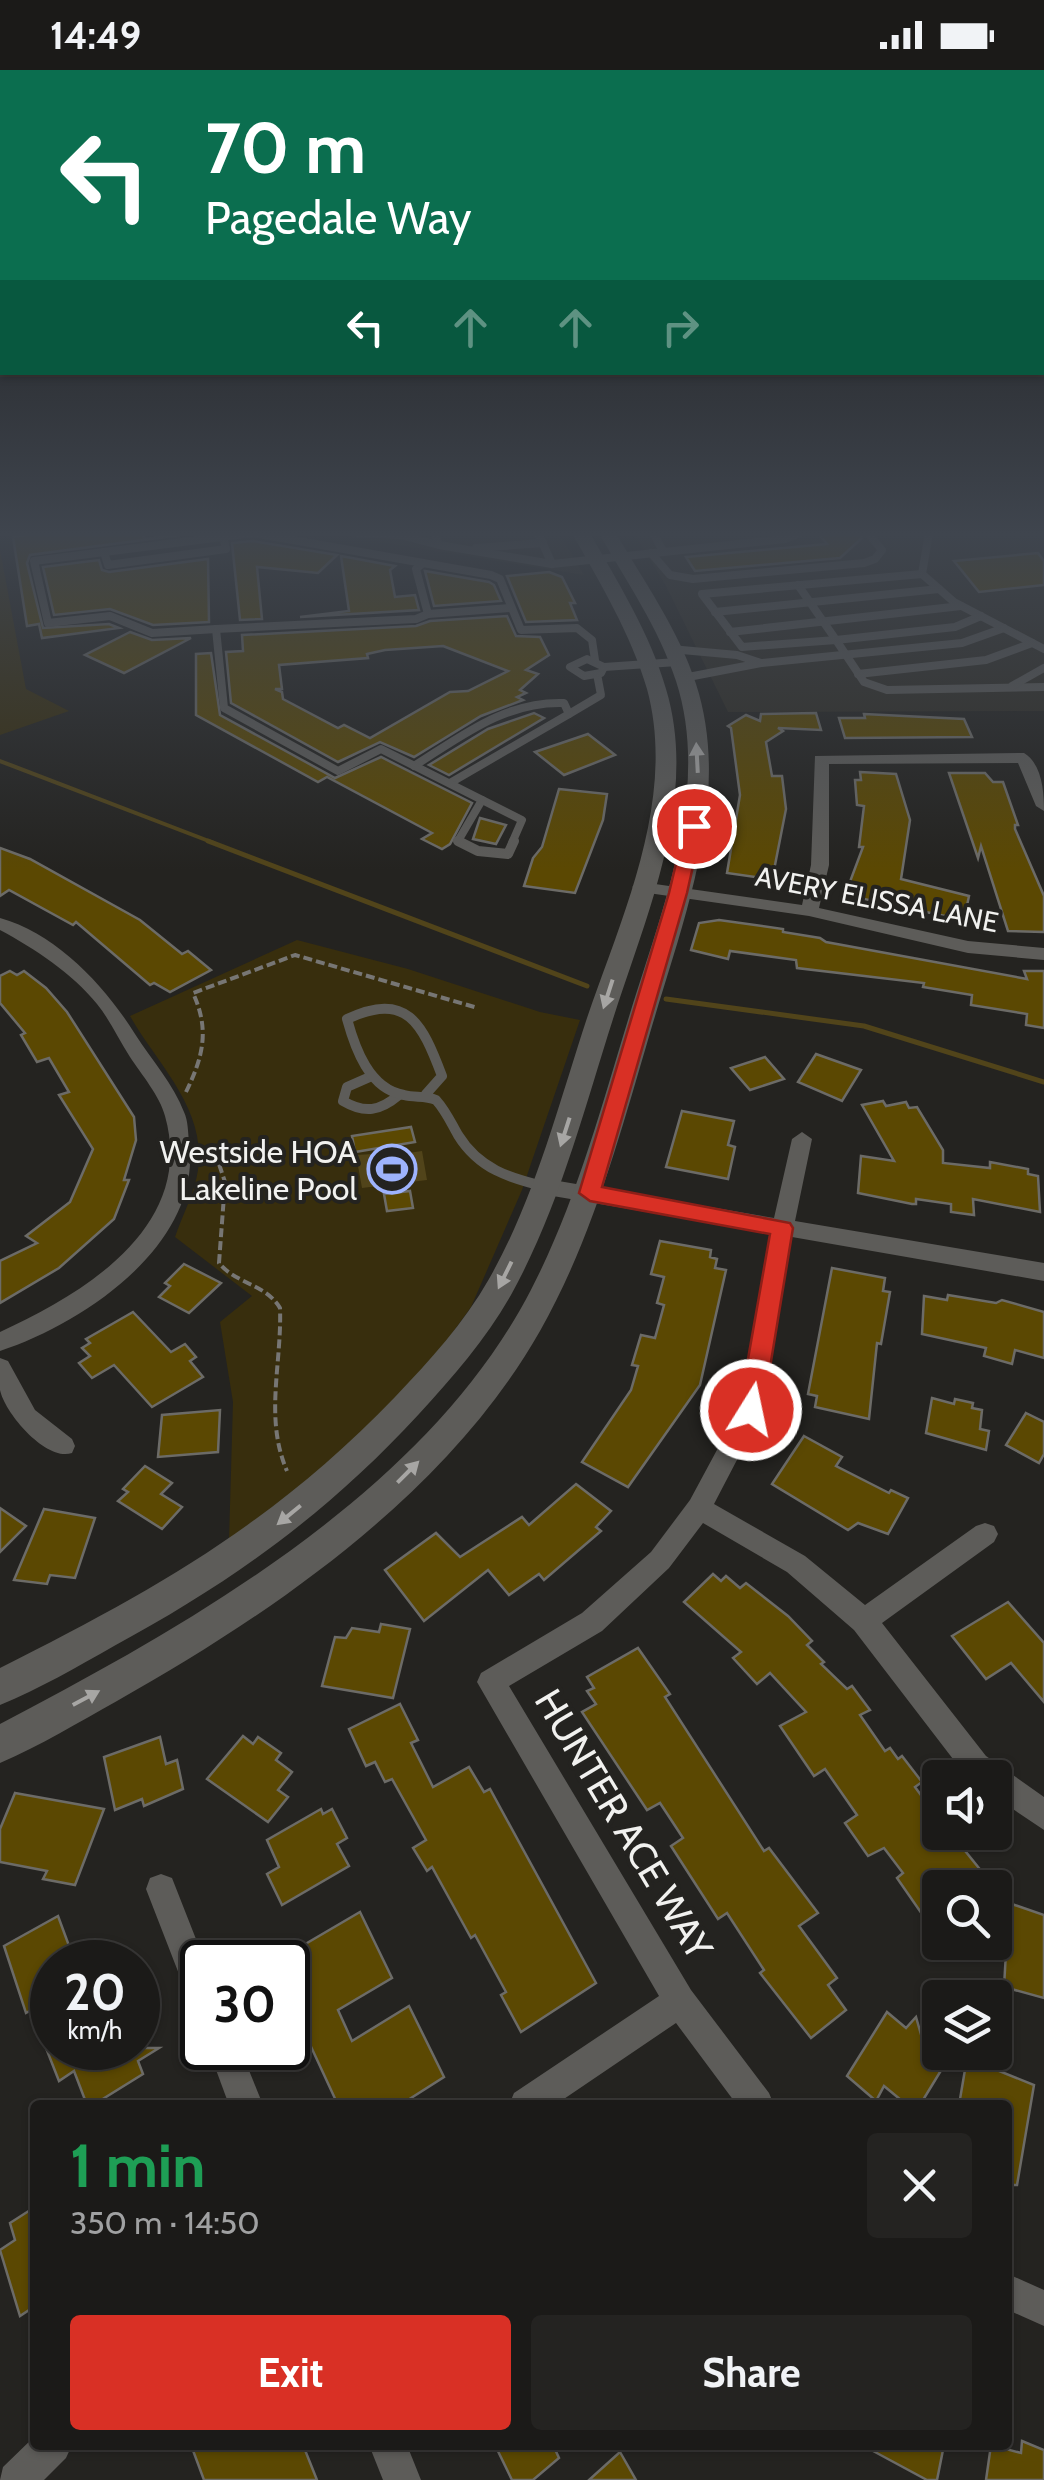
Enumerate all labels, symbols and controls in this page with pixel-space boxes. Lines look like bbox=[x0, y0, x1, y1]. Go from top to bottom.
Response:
text: 14:49 bbox=[50, 12, 141, 59]
text: 70 m bbox=[205, 105, 366, 191]
icon: left bbox=[40, 110, 170, 240]
text: Pagedale Way bbox=[205, 191, 472, 245]
icon: left bbox=[338, 300, 393, 355]
icon: ahead bbox=[443, 300, 498, 355]
icon: ahead bbox=[548, 300, 603, 355]
icon: right bbox=[653, 300, 708, 355]
one-way arrow bbox=[688, 741, 704, 773]
pin bbox=[652, 784, 737, 869]
icon: arrive bbox=[667, 799, 722, 854]
street label: AVERY ELISSA LANE bbox=[753, 859, 1001, 939]
one-way arrow bbox=[600, 979, 615, 1009]
one-way arrow bbox=[556, 1117, 571, 1147]
place label: Westside HOA Lakeline Pool bbox=[160, 1132, 357, 1208]
sports icon: Westside HOA Lakeline Pool bbox=[366, 1143, 418, 1195]
one-way arrow bbox=[497, 1261, 514, 1290]
position arrow bbox=[699, 1358, 803, 1462]
one-way arrow bbox=[395, 1461, 419, 1484]
one-way arrow bbox=[276, 1505, 302, 1525]
street label: HUNTER ACE WAY bbox=[525, 1680, 723, 1968]
one-way arrow bbox=[72, 1690, 101, 1707]
map controls bbox=[922, 1760, 1012, 2070]
button: sound bbox=[922, 1760, 1012, 1850]
button: search bbox=[922, 1870, 1012, 1960]
speed limit sign: 30 bbox=[180, 1940, 310, 2070]
text: 20 bbox=[64, 1962, 126, 2023]
button: layers bbox=[922, 1980, 1012, 2070]
text: km/h bbox=[68, 2015, 122, 2045]
text: 1 min bbox=[70, 2129, 205, 2202]
button: close bbox=[867, 2133, 972, 2238]
text: 350 m · 14:50 bbox=[70, 2203, 259, 2242]
button: Exit bbox=[70, 2315, 511, 2430]
button: Share bbox=[531, 2315, 972, 2430]

